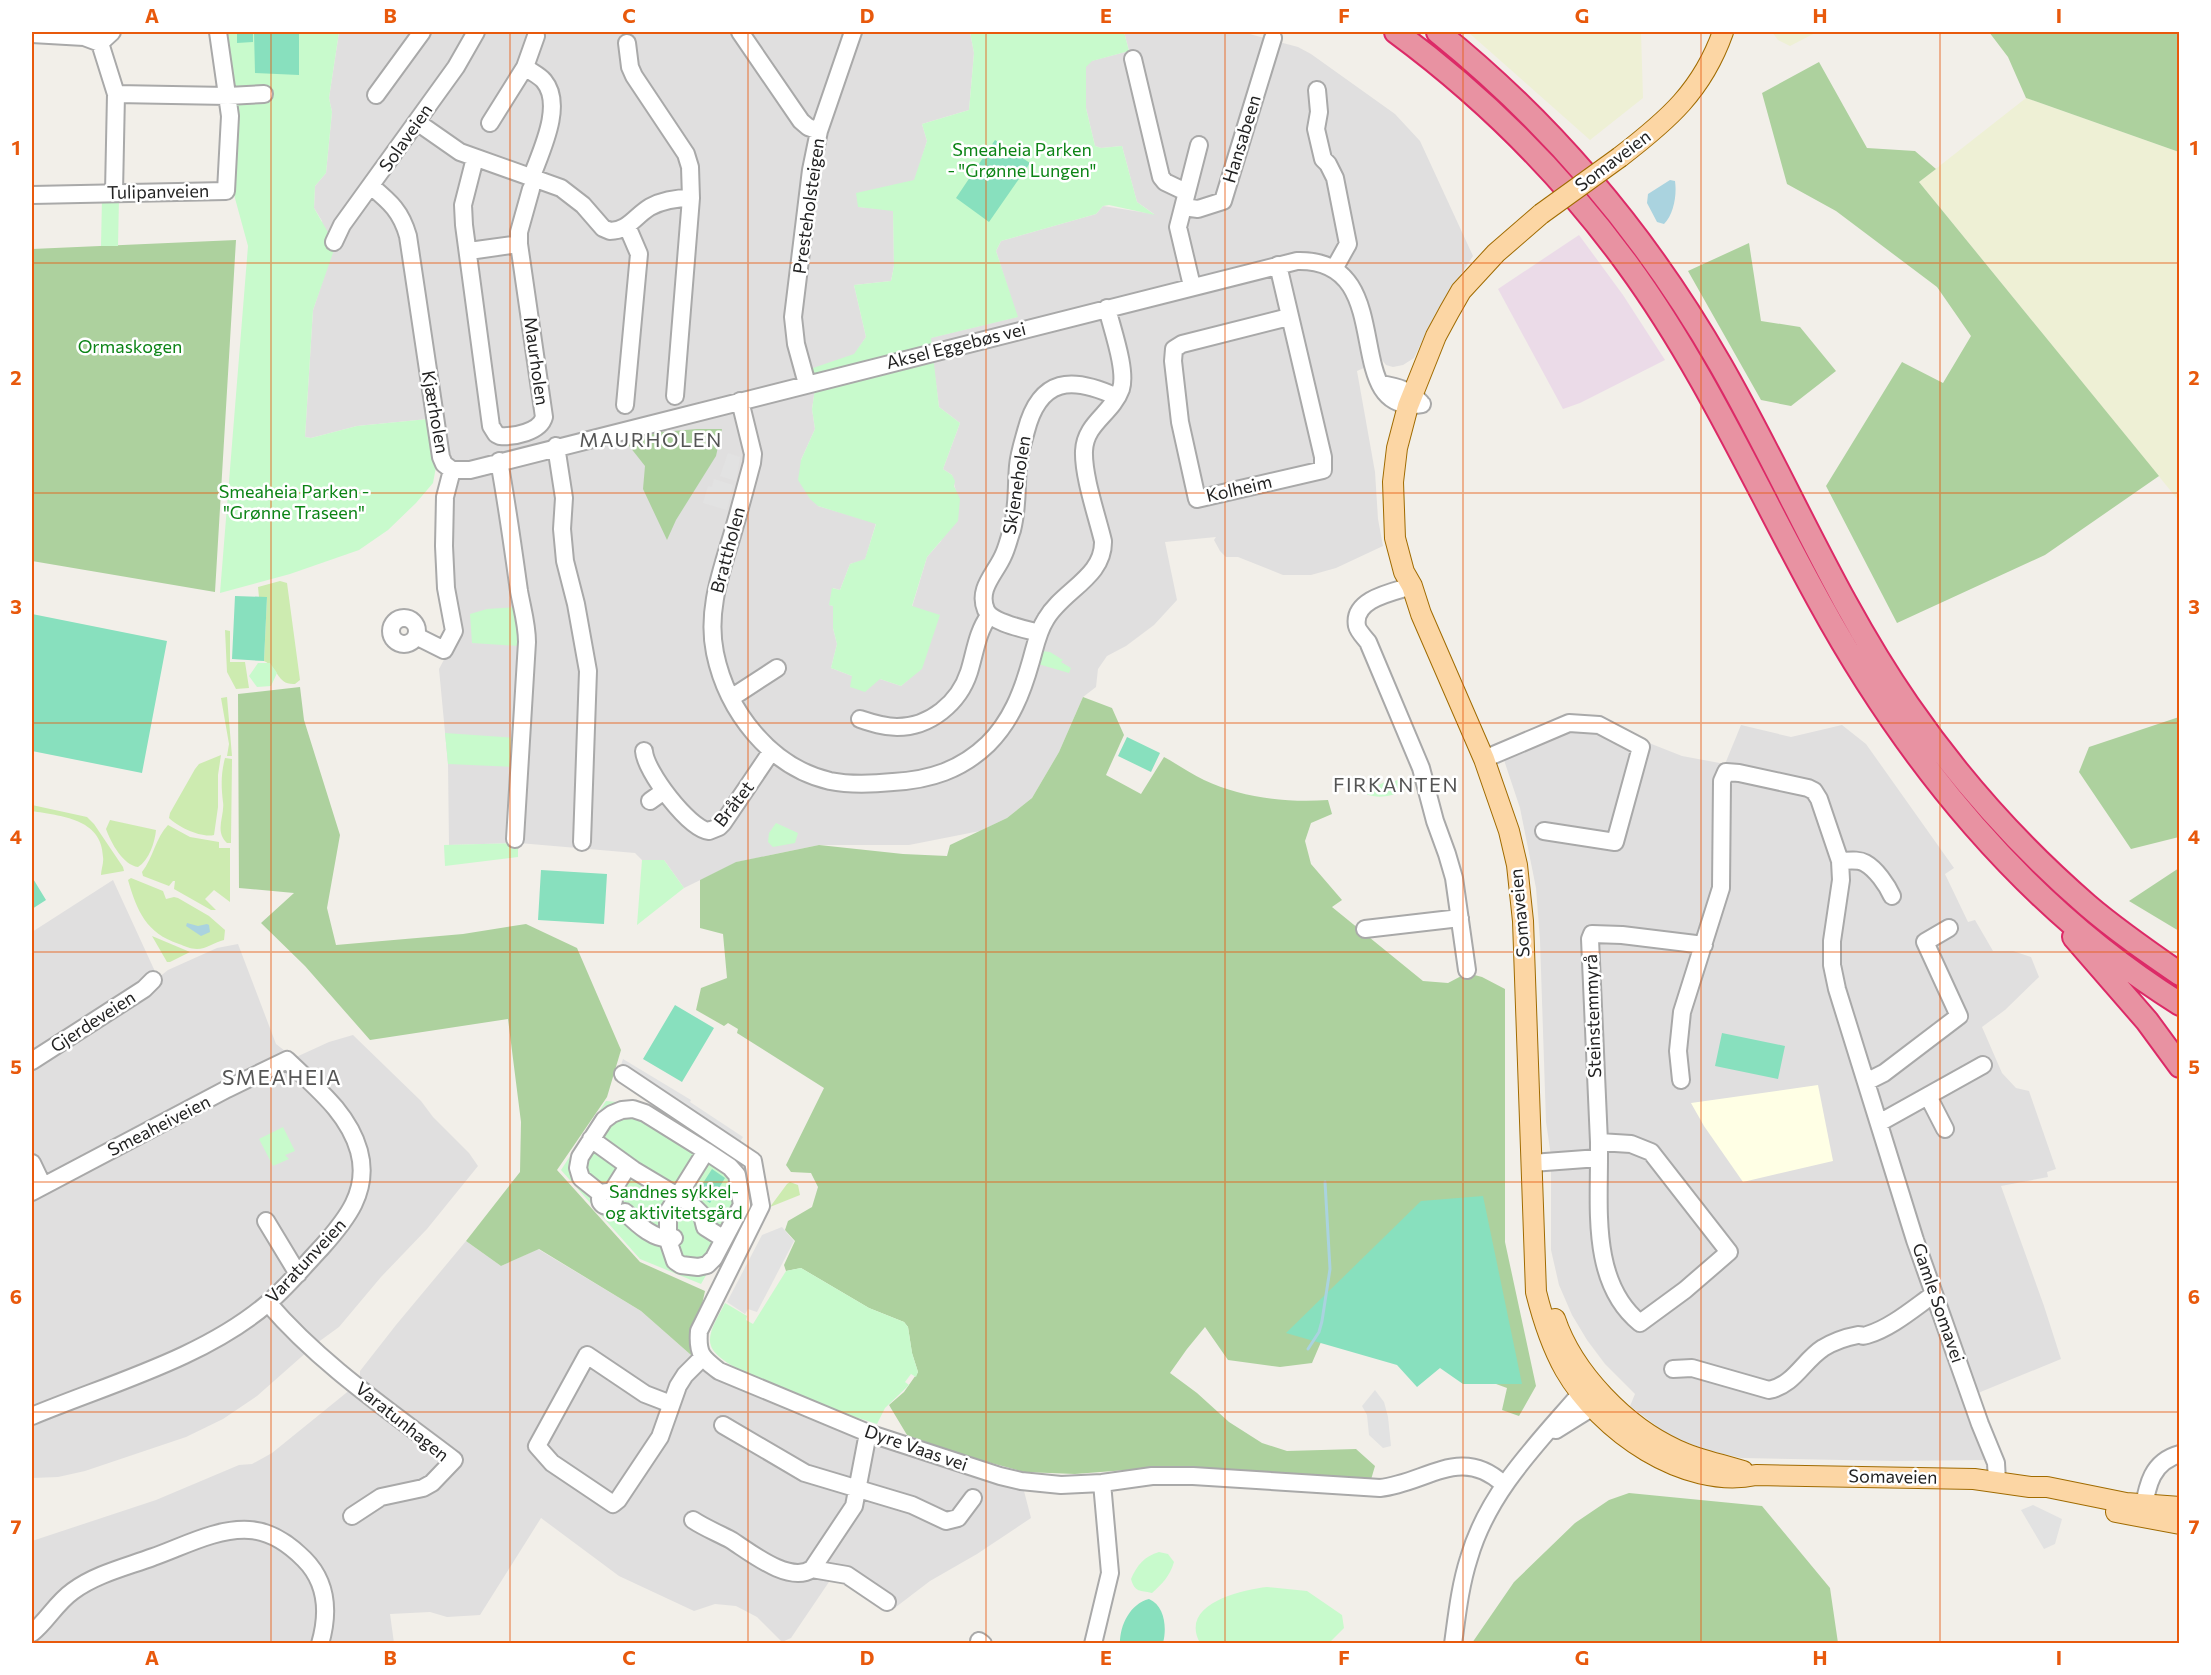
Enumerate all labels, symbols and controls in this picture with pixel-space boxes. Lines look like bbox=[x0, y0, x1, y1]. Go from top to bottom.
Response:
text: A bbox=[145, 3, 159, 27]
text: B bbox=[383, 3, 397, 27]
text: C bbox=[622, 3, 636, 27]
text: D bbox=[860, 3, 874, 27]
text: E bbox=[1100, 3, 1112, 27]
text: F bbox=[1338, 3, 1350, 27]
text: G bbox=[1575, 3, 1589, 27]
text: H bbox=[1813, 3, 1828, 27]
text: I bbox=[2056, 3, 2062, 27]
street label: Hansabeen bbox=[1217, 92, 1265, 185]
street label: Solaveien bbox=[374, 99, 437, 176]
street label: Somaveien bbox=[1570, 125, 1655, 196]
text: 1 bbox=[11, 135, 21, 159]
text: 1 bbox=[2189, 135, 2199, 159]
street label: Presteholsteigen bbox=[788, 136, 828, 275]
park label: Smeaheia Parken - "Grønne Lungen" bbox=[948, 138, 1096, 181]
street label: Tulipanveien bbox=[107, 179, 209, 203]
street label: Maurholen bbox=[520, 315, 554, 407]
street label: Aksel Eggebøs vei bbox=[884, 317, 1028, 373]
park label: Ormaskogen bbox=[78, 335, 182, 357]
text: 2 bbox=[10, 365, 22, 389]
text: 2 bbox=[2188, 365, 2200, 389]
street label: Kjærholen bbox=[418, 369, 454, 455]
district label: MAURHOLEN bbox=[579, 427, 723, 451]
street label: Skjeneholen bbox=[997, 434, 1035, 536]
street label: Kolheim bbox=[1204, 470, 1274, 506]
park label: Smeaheia Parken - "Grønne Traseen" bbox=[219, 480, 369, 523]
street label: Brattholen bbox=[705, 504, 749, 595]
text: 3 bbox=[10, 594, 22, 618]
text: 3 bbox=[2188, 594, 2200, 618]
district label: FIRKANTEN bbox=[1333, 772, 1459, 796]
street label: Bråtet bbox=[709, 776, 758, 831]
text: 4 bbox=[10, 824, 22, 848]
text: 4 bbox=[2188, 824, 2200, 848]
street label: Somaveien bbox=[1504, 868, 1534, 958]
street label: Steinstemmyrå bbox=[1579, 954, 1605, 1078]
street label: Gjerdeveien bbox=[46, 986, 139, 1057]
text: 5 bbox=[10, 1054, 22, 1078]
text: 5 bbox=[2188, 1054, 2200, 1078]
district label: SMEAHEIA bbox=[222, 1064, 342, 1089]
street label: Smeaheiveien bbox=[103, 1090, 214, 1160]
park label: Sandnes sykkel- og aktivitetsgård bbox=[605, 1180, 743, 1223]
street label: Varatunveien bbox=[261, 1213, 350, 1307]
street label: Gamle Somavei bbox=[1908, 1240, 1970, 1365]
text: 6 bbox=[10, 1284, 22, 1308]
text: 6 bbox=[2188, 1284, 2200, 1308]
street label: Varatunhagen bbox=[351, 1377, 454, 1466]
street label: Dyre Vaas vei bbox=[862, 1419, 971, 1475]
street label: Somaveien bbox=[1848, 1464, 1938, 1488]
text: 7 bbox=[11, 1514, 22, 1538]
text: 7 bbox=[2189, 1514, 2200, 1538]
text: A bbox=[145, 1645, 159, 1669]
text: B bbox=[383, 1645, 397, 1669]
text: C bbox=[622, 1645, 636, 1669]
text: D bbox=[860, 1645, 874, 1669]
text: E bbox=[1100, 1645, 1112, 1669]
text: F bbox=[1338, 1645, 1350, 1669]
text: G bbox=[1575, 1645, 1589, 1669]
text: H bbox=[1813, 1645, 1828, 1669]
text: I bbox=[2056, 1645, 2062, 1669]

